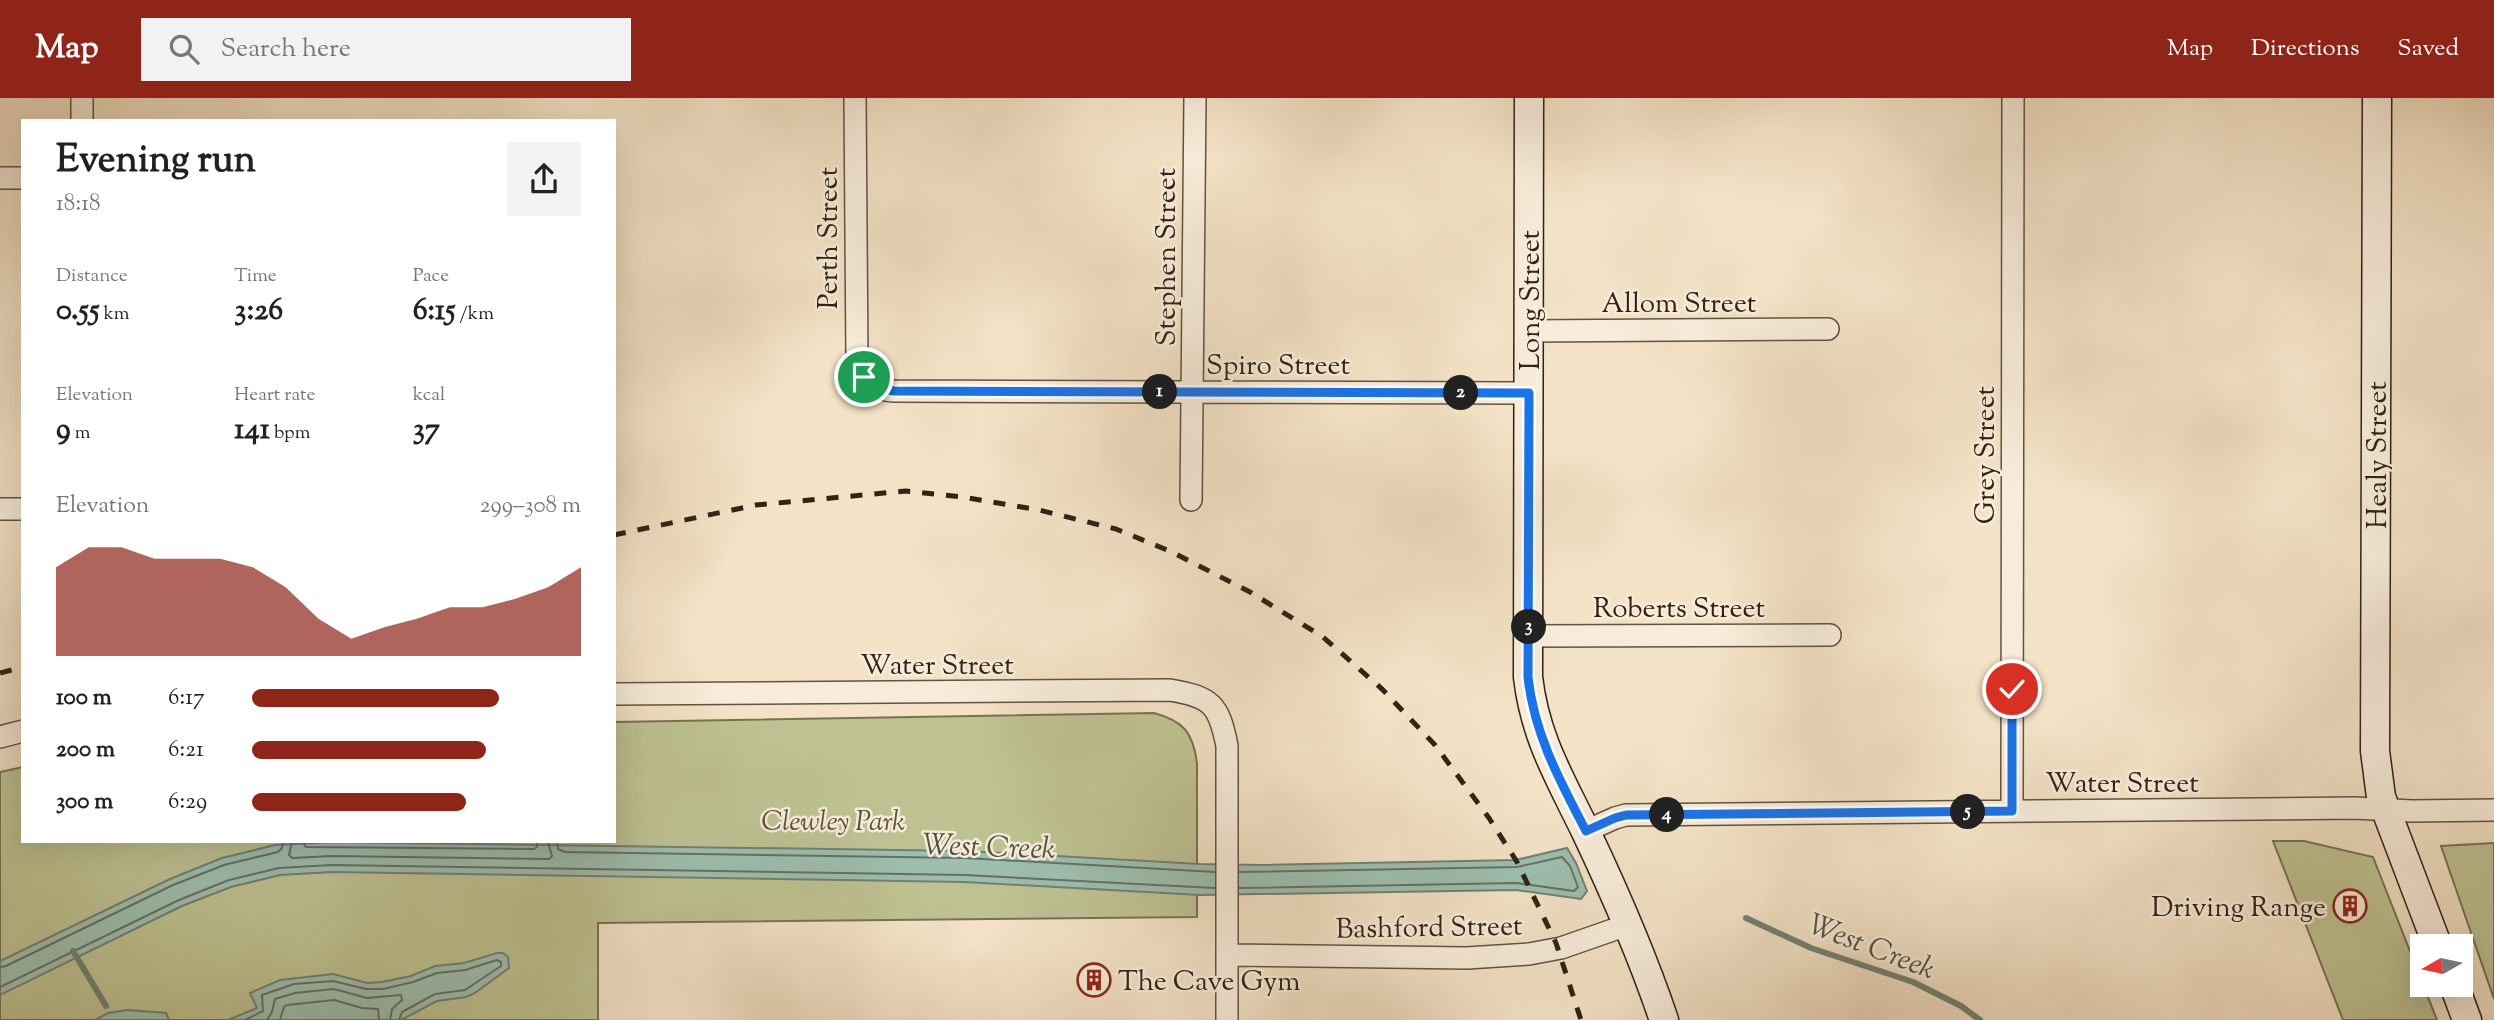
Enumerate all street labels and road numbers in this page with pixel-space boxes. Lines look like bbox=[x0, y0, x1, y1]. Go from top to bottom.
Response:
street label: Perth Street bbox=[810, 166, 850, 309]
street label: Stephen Street bbox=[1148, 167, 1188, 346]
street label: Long Street bbox=[1512, 229, 1552, 370]
street label: Allom Street bbox=[1602, 285, 1757, 325]
street label: Spiro Street bbox=[1206, 347, 1350, 387]
street label: Healy Street bbox=[2359, 381, 2399, 529]
street label: Grey Street bbox=[1967, 385, 2007, 524]
street label: Roberts Street bbox=[1593, 590, 1765, 630]
street label: Water Street bbox=[860, 647, 1014, 687]
street label: Water Street bbox=[2045, 765, 2199, 805]
street label: Bashford Street bbox=[1335, 907, 1523, 951]

